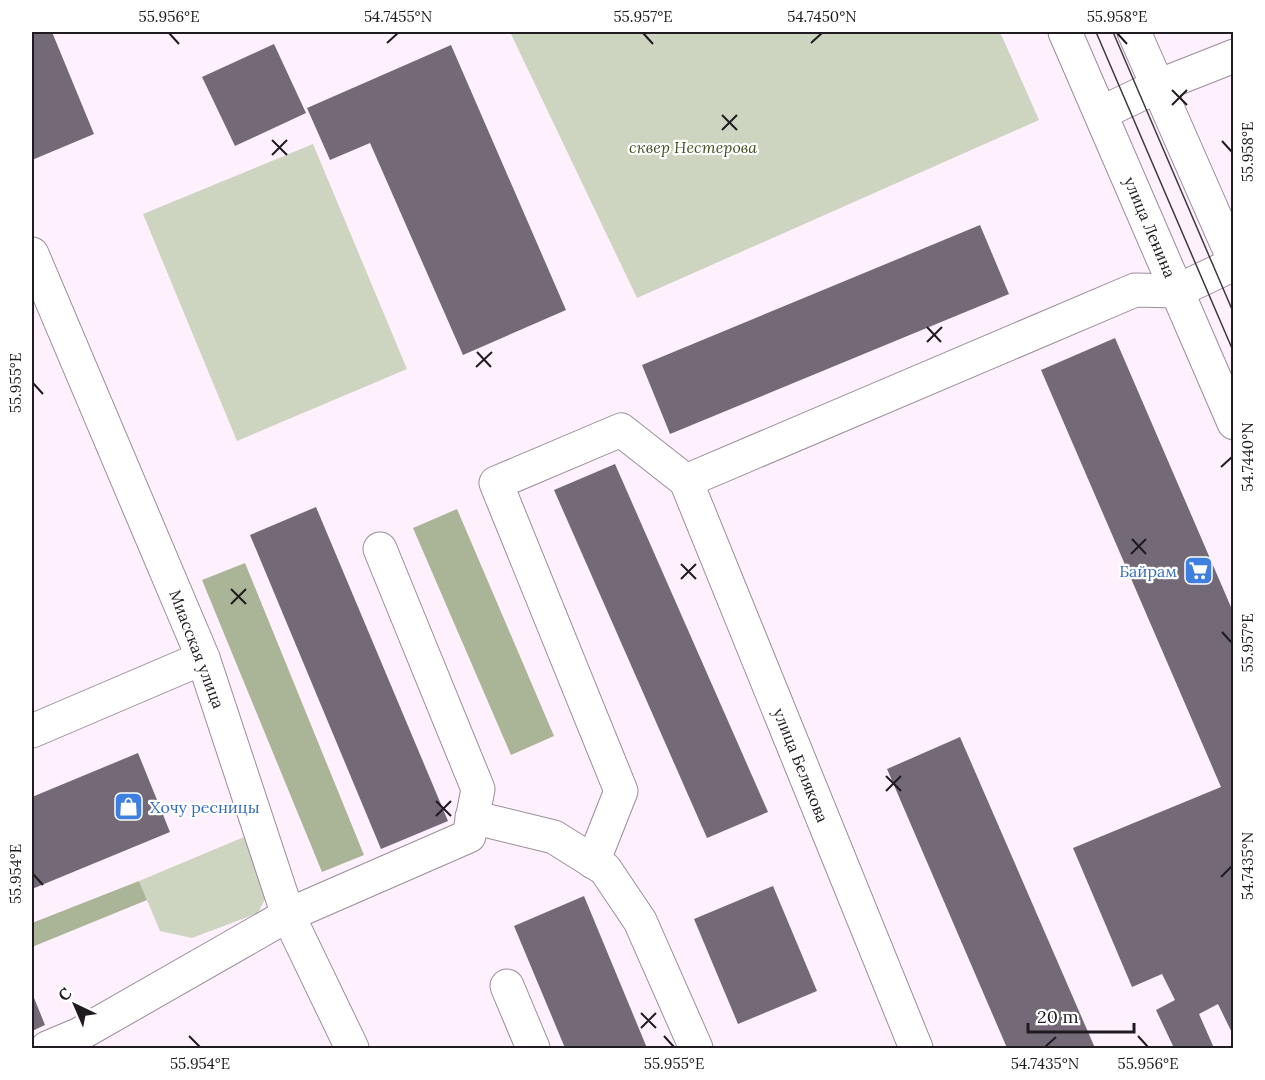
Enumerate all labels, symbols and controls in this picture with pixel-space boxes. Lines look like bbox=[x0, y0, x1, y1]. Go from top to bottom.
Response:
text: 55.956°E bbox=[139, 7, 199, 26]
text: 54.7455°N bbox=[364, 7, 432, 26]
text: 55.957°E bbox=[613, 7, 673, 26]
text: 54.7450°N bbox=[787, 7, 857, 26]
text: 55.958°E bbox=[1087, 7, 1147, 26]
text: 55.958°E bbox=[1238, 122, 1257, 182]
park label: сквер Нестерова bbox=[629, 137, 757, 157]
street label: улица Ленина bbox=[1120, 173, 1180, 281]
text: 55.955°E bbox=[6, 353, 25, 413]
text: 54.7440°N bbox=[1238, 422, 1257, 492]
supermarket icon: Байрам bbox=[1182, 555, 1214, 587]
place label: Байрам bbox=[1119, 561, 1177, 581]
street label: Миасская улица bbox=[165, 587, 229, 711]
text: 55.957°E bbox=[1238, 613, 1257, 673]
street label: улица Белякова bbox=[769, 705, 833, 825]
shop icon: Хочу ресницы bbox=[113, 791, 145, 823]
place label: Хочу ресницы bbox=[150, 797, 260, 817]
text: 54.7435°N bbox=[1238, 832, 1257, 900]
text: 55.954°E bbox=[6, 844, 25, 904]
north arrow bbox=[45, 975, 105, 1035]
text: С bbox=[54, 983, 75, 1005]
scale bar bbox=[1028, 996, 1134, 1034]
text: 20 m bbox=[1037, 1005, 1079, 1028]
text: 55.954°E bbox=[170, 1054, 230, 1073]
text: 55.955°E bbox=[644, 1054, 704, 1073]
text: 54.7435°N bbox=[1011, 1054, 1079, 1073]
text: 55.956°E bbox=[1118, 1054, 1178, 1073]

